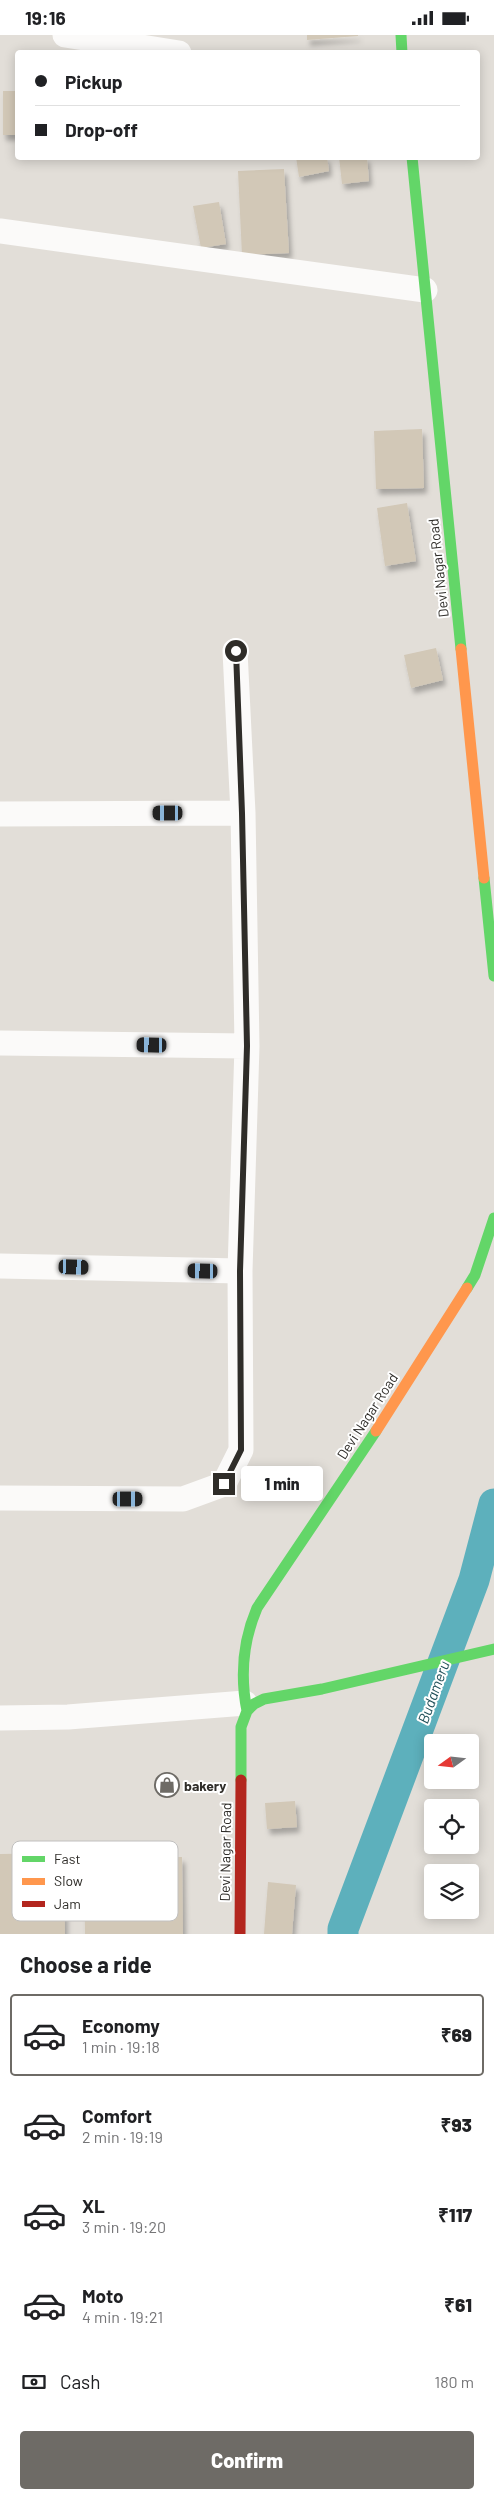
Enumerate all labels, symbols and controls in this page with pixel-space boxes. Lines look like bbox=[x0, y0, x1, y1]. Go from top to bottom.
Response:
text: 19:16 bbox=[25, 6, 66, 29]
text: Pickup bbox=[65, 70, 123, 93]
text: Drop-off bbox=[65, 118, 138, 141]
street label: Devi Nagar Road bbox=[424, 518, 452, 618]
route start bbox=[225, 640, 247, 662]
car bbox=[153, 806, 183, 821]
car bbox=[136, 1037, 167, 1053]
car bbox=[58, 1259, 89, 1275]
car bbox=[187, 1263, 218, 1279]
street label: Devi Nagar Road bbox=[333, 1370, 401, 1462]
callout: 1 min bbox=[242, 1467, 324, 1501]
route end bbox=[213, 1473, 235, 1495]
text: 1 min bbox=[264, 1474, 300, 1493]
car bbox=[113, 1492, 143, 1507]
water label: Budameru bbox=[413, 1658, 453, 1726]
north arrow bbox=[424, 1734, 479, 1789]
map controls bbox=[424, 1734, 479, 1919]
shop icon: bakery bbox=[154, 1772, 180, 1798]
place label: bakery bbox=[184, 1777, 226, 1794]
button: locate bbox=[424, 1799, 479, 1854]
street label: Devi Nagar Road bbox=[216, 1802, 234, 1902]
legend bbox=[12, 1841, 178, 1921]
text: Fast bbox=[54, 1850, 80, 1867]
button: layers bbox=[424, 1864, 479, 1919]
text: Slow bbox=[54, 1872, 83, 1889]
text: Jam bbox=[54, 1895, 81, 1912]
text: Choose a ride bbox=[20, 1951, 152, 1977]
icon: car bbox=[22, 2013, 67, 2058]
text: Economy bbox=[82, 2014, 160, 2037]
text: ₹69 bbox=[441, 2023, 472, 2046]
text: 1 min · 19:18 bbox=[82, 2037, 160, 2056]
icon: car bbox=[22, 2103, 67, 2148]
text: Comfort bbox=[82, 2104, 152, 2127]
text: ₹93 bbox=[441, 2113, 472, 2136]
text: 2 min · 19:19 bbox=[82, 2127, 163, 2146]
icon: car bbox=[22, 2193, 67, 2238]
text: XL bbox=[82, 2194, 105, 2217]
text: ₹117 bbox=[438, 2203, 472, 2226]
text: 3 min · 19:20 bbox=[82, 2217, 166, 2236]
icon: car bbox=[22, 2283, 67, 2328]
text: Moto bbox=[82, 2284, 124, 2307]
text: ₹61 bbox=[444, 2293, 472, 2316]
text: 4 min · 19:21 bbox=[82, 2307, 163, 2326]
icon: cash bbox=[20, 2368, 48, 2396]
text: Cash bbox=[60, 2370, 101, 2393]
text: 180 m bbox=[435, 2372, 474, 2391]
button: Confirm bbox=[20, 2431, 474, 2489]

